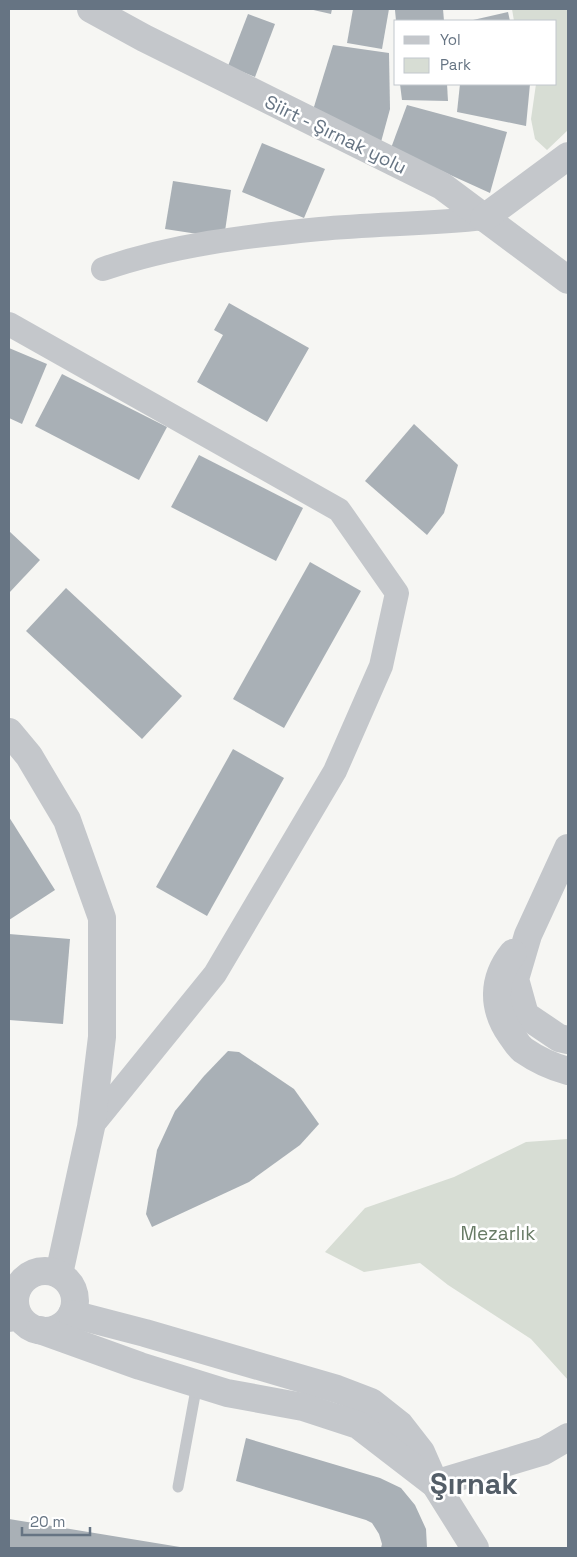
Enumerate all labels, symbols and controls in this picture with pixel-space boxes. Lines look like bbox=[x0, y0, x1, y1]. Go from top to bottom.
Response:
legend bbox=[394, 20, 557, 85]
text: Yol bbox=[440, 30, 461, 49]
text: Park bbox=[440, 55, 471, 74]
street label: Siirt - Şırnak yolu bbox=[261, 89, 411, 180]
park label: Mezarlık bbox=[461, 1221, 535, 1246]
district label: Şırnak bbox=[430, 1465, 518, 1502]
scale bar bbox=[22, 1504, 90, 1536]
text: 20 m bbox=[30, 1512, 65, 1531]

